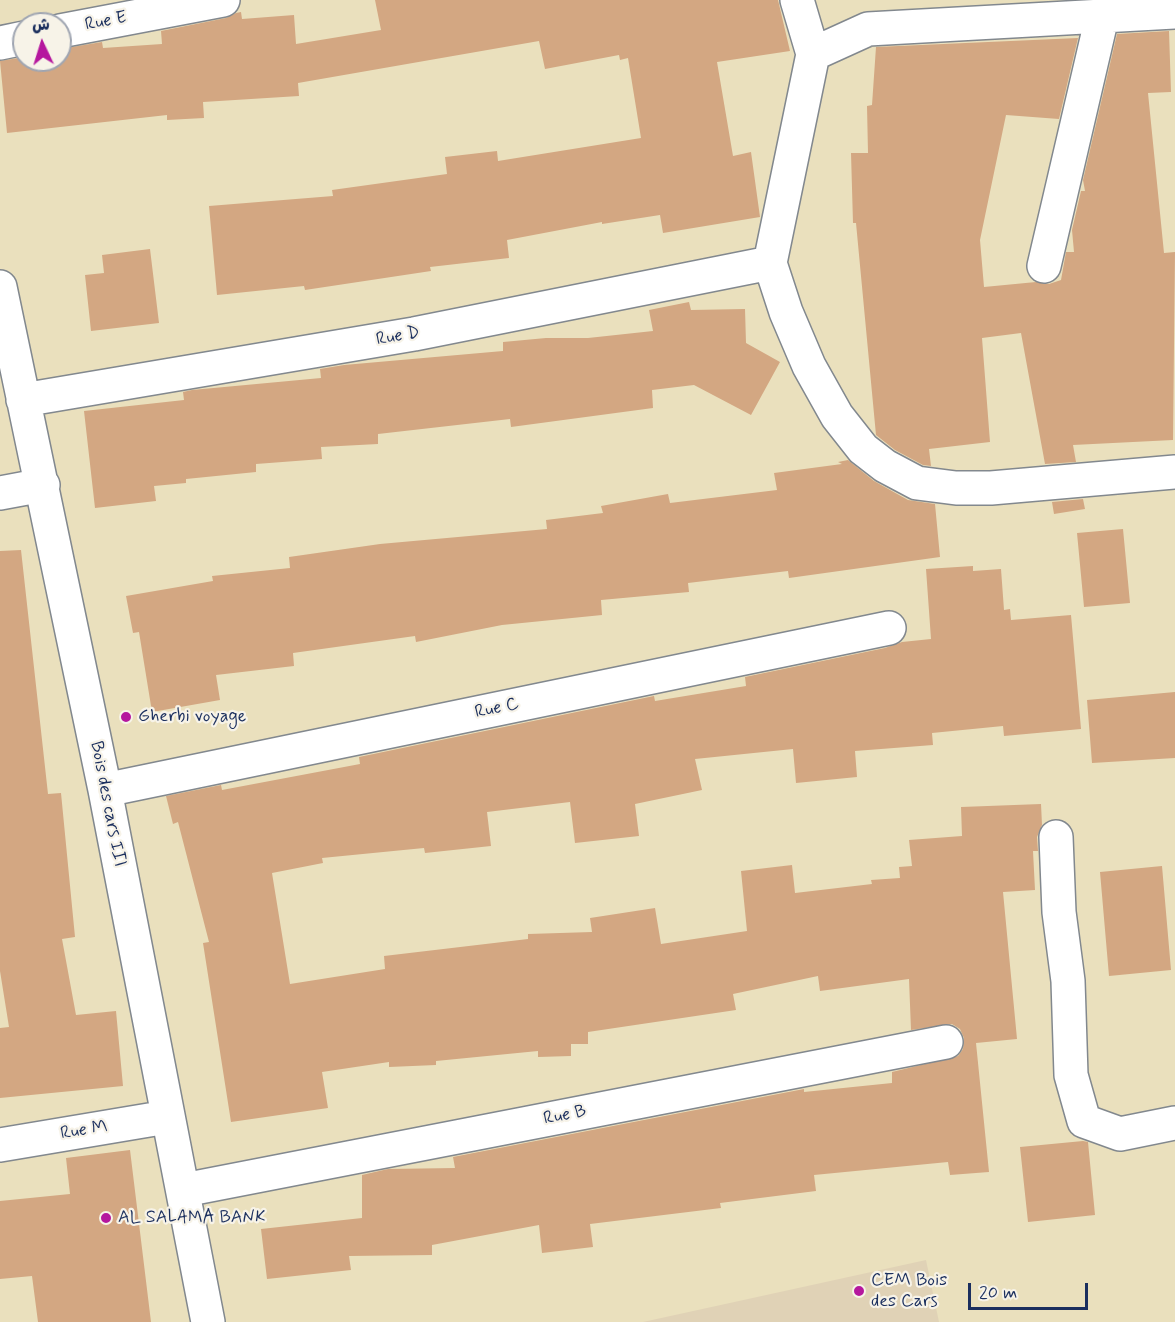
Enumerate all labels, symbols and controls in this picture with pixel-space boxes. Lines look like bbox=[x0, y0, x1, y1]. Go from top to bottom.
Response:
street label: Rue E bbox=[83, 7, 129, 37]
north arrow bbox=[12, 12, 72, 72]
text: ش bbox=[31, 14, 50, 37]
street label: Rue D bbox=[374, 323, 422, 351]
street label: Rue C bbox=[473, 694, 521, 724]
place label: Gherbi voyage bbox=[138, 706, 246, 728]
marker: Gherbi voyage bbox=[119, 710, 133, 724]
street label: Bois des cars III bbox=[84, 739, 130, 869]
street label: Rue B bbox=[542, 1101, 588, 1131]
street label: Rue M bbox=[59, 1117, 109, 1145]
place label: AL SALAMA BANK bbox=[118, 1207, 265, 1229]
marker: AL SALAMA BANK bbox=[99, 1211, 113, 1225]
place label: CEM Bois des Cars bbox=[871, 1270, 947, 1312]
scale bar bbox=[971, 1271, 1091, 1309]
text: 20 m bbox=[979, 1281, 1017, 1305]
marker: CEM Bois des Cars bbox=[852, 1284, 866, 1298]

